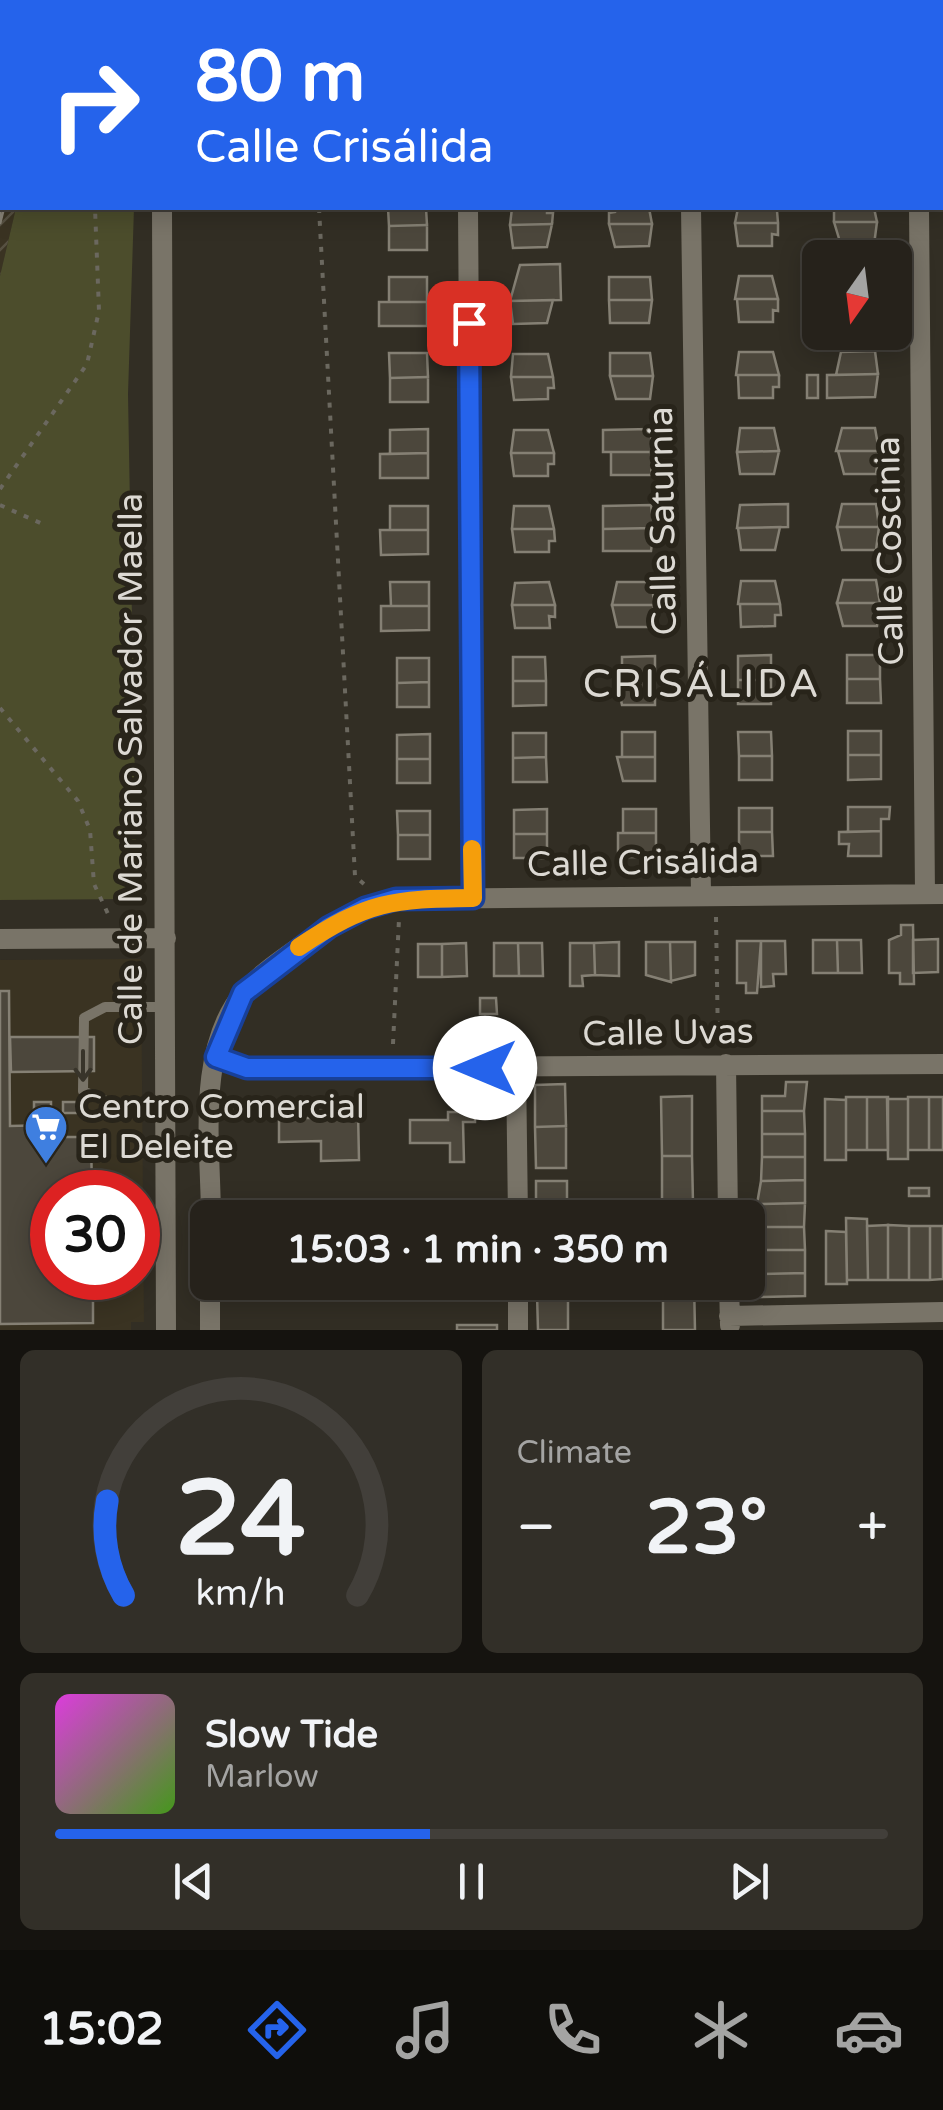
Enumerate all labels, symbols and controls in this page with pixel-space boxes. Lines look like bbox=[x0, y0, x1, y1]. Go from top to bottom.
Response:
text: 80 m bbox=[195, 36, 365, 120]
icon: right bbox=[30, 40, 160, 170]
text: Calle Crisálida bbox=[195, 121, 494, 175]
north arrow bbox=[802, 240, 912, 350]
map controls bbox=[802, 240, 912, 350]
pin bbox=[427, 281, 512, 366]
icon: arrive bbox=[442, 296, 497, 351]
street label: Calle Saturnia bbox=[640, 406, 686, 636]
street label: Calle Coscinia bbox=[867, 436, 913, 666]
street label: Calle de Mariano Salvador Maella bbox=[110, 493, 152, 1045]
district label: CRISÁLIDA bbox=[583, 660, 821, 708]
street label: Calle Crisálida bbox=[527, 840, 759, 886]
street label: Calle Uvas bbox=[582, 1011, 754, 1055]
position arrow bbox=[433, 1016, 537, 1120]
one-way arrow bbox=[74, 1050, 92, 1082]
place label: Centro Comercial El Deleite bbox=[78, 1086, 365, 1168]
supermarket icon: Centro Comercial El Deleite bbox=[23, 1104, 69, 1165]
speed limit sign: 30 bbox=[30, 1170, 160, 1300]
text: 15:03 · 1 min · 350 m bbox=[286, 1227, 669, 1273]
text: Climate bbox=[517, 1434, 632, 1472]
text: 24 bbox=[175, 1458, 306, 1583]
text: 23° bbox=[645, 1483, 768, 1573]
text: − bbox=[517, 1495, 556, 1561]
text: + bbox=[857, 1495, 888, 1561]
text: km/h bbox=[196, 1572, 286, 1615]
text: Slow Tide bbox=[205, 1712, 378, 1758]
text: Marlow bbox=[205, 1758, 319, 1796]
icon: previous bbox=[166, 1854, 221, 1909]
icon: pause bbox=[444, 1854, 499, 1909]
icon: next bbox=[722, 1854, 777, 1909]
icon: directions bbox=[242, 1995, 312, 2065]
icon: music bbox=[390, 1995, 460, 2065]
icon: phone bbox=[538, 1995, 608, 2065]
icon: climate bbox=[686, 1995, 756, 2065]
icon: car bbox=[834, 1995, 904, 2065]
text: 15:02 bbox=[39, 2003, 164, 2057]

